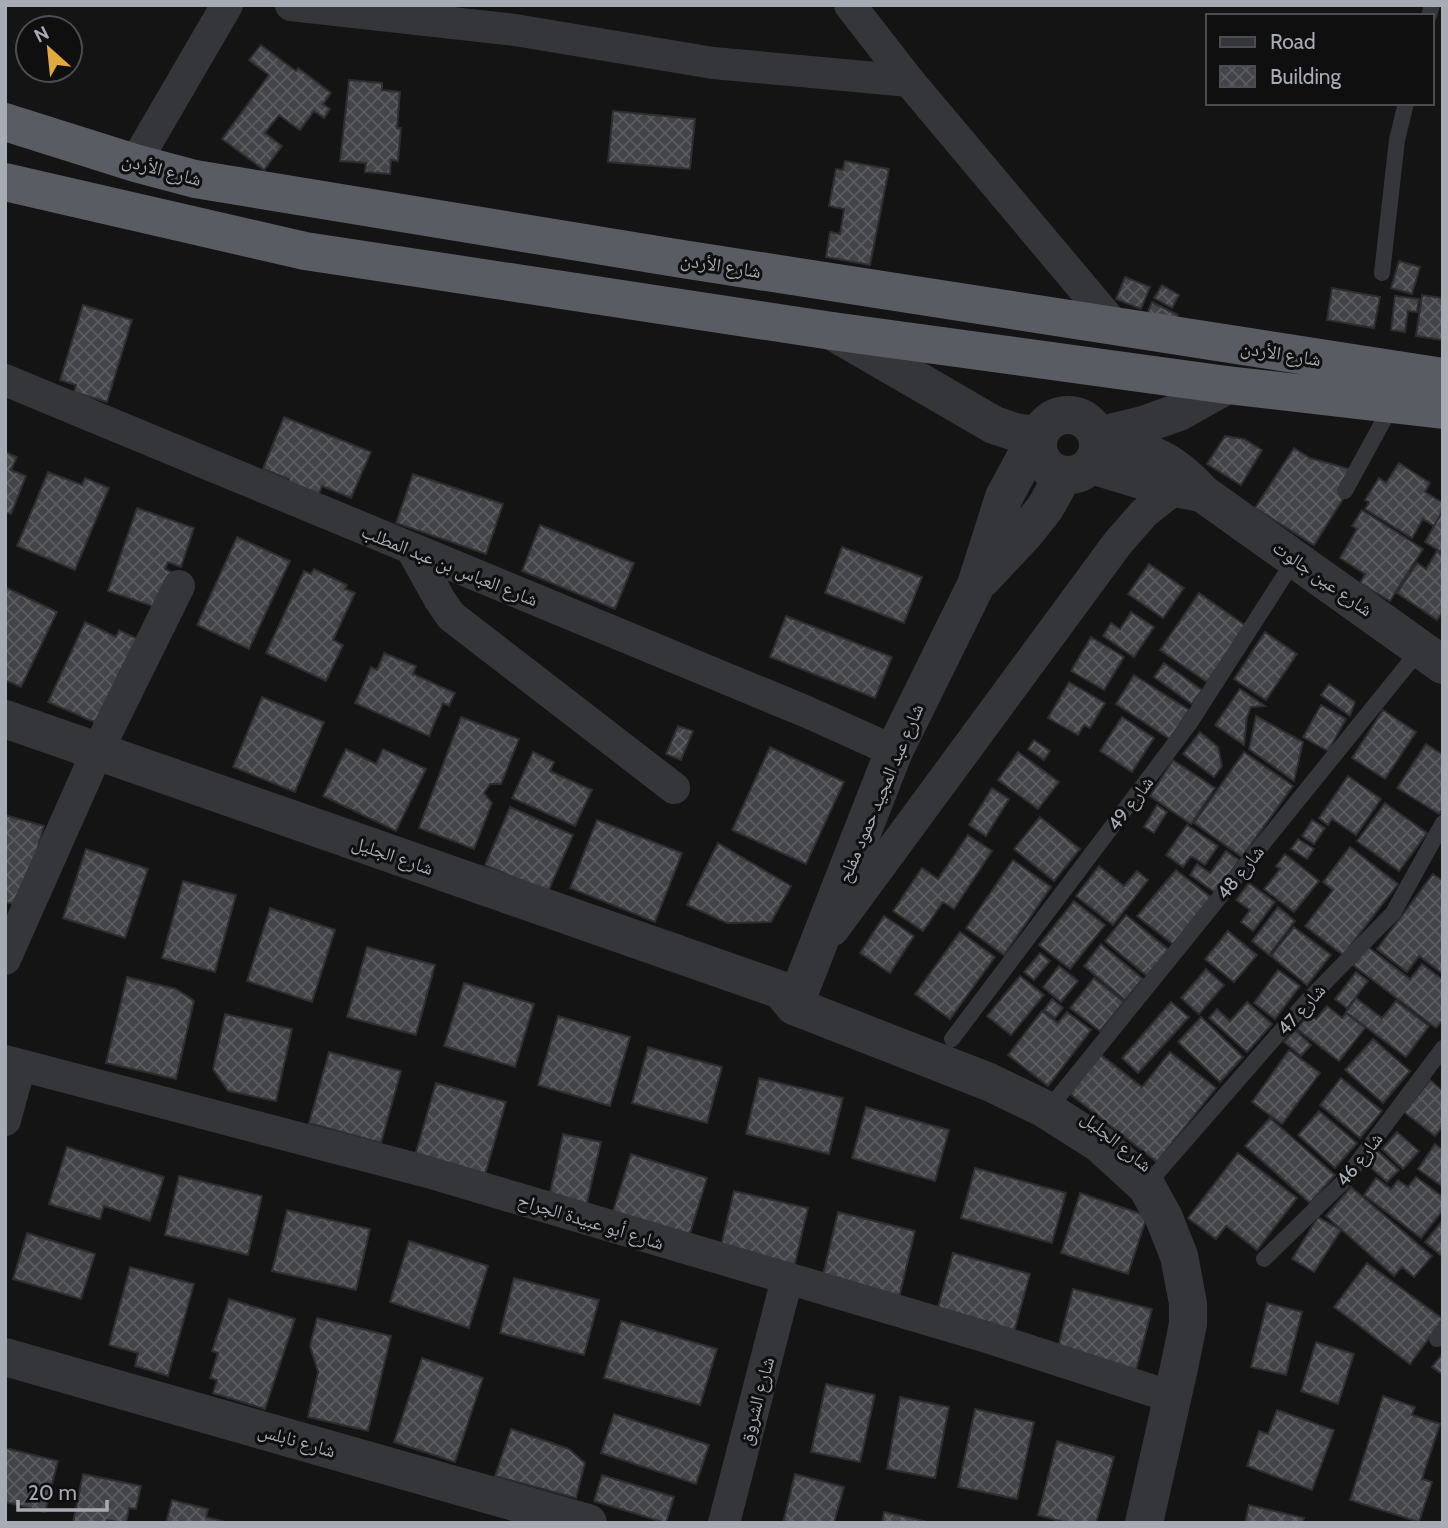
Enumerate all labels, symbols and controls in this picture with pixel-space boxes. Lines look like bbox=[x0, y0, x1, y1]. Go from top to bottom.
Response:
north arrow bbox=[14, 14, 84, 84]
legend bbox=[1206, 14, 1434, 105]
text: N bbox=[30, 21, 53, 48]
text: Road bbox=[1270, 29, 1316, 54]
text: Building bbox=[1270, 64, 1342, 89]
street label: شارع الأردن bbox=[120, 148, 204, 191]
street label: شارع الأردن bbox=[679, 248, 763, 283]
street label: شارع الأردن bbox=[1239, 336, 1323, 371]
street label: شارع العباس بن عبد المطلب bbox=[358, 520, 541, 611]
street label: شارع عين جالوت bbox=[1268, 536, 1377, 621]
street label: شارع عبد المجيد حمود مفلح bbox=[832, 700, 930, 887]
street label: شارع 49 bbox=[1103, 772, 1158, 835]
street label: شارع الجليل bbox=[349, 831, 436, 880]
street label: شارع 48 bbox=[1212, 841, 1269, 904]
street label: شارع 47 bbox=[1272, 979, 1330, 1040]
street label: شارع الجليل bbox=[1077, 1106, 1157, 1177]
street label: شارع 46 bbox=[1331, 1128, 1388, 1191]
street label: شارع أبو عبيدة الجراح bbox=[515, 1188, 667, 1255]
street label: شارع الشروق bbox=[734, 1354, 779, 1448]
street label: شارع نابلس bbox=[255, 1418, 338, 1463]
scale bar bbox=[18, 1468, 107, 1512]
text: 20 m bbox=[28, 1480, 77, 1505]

